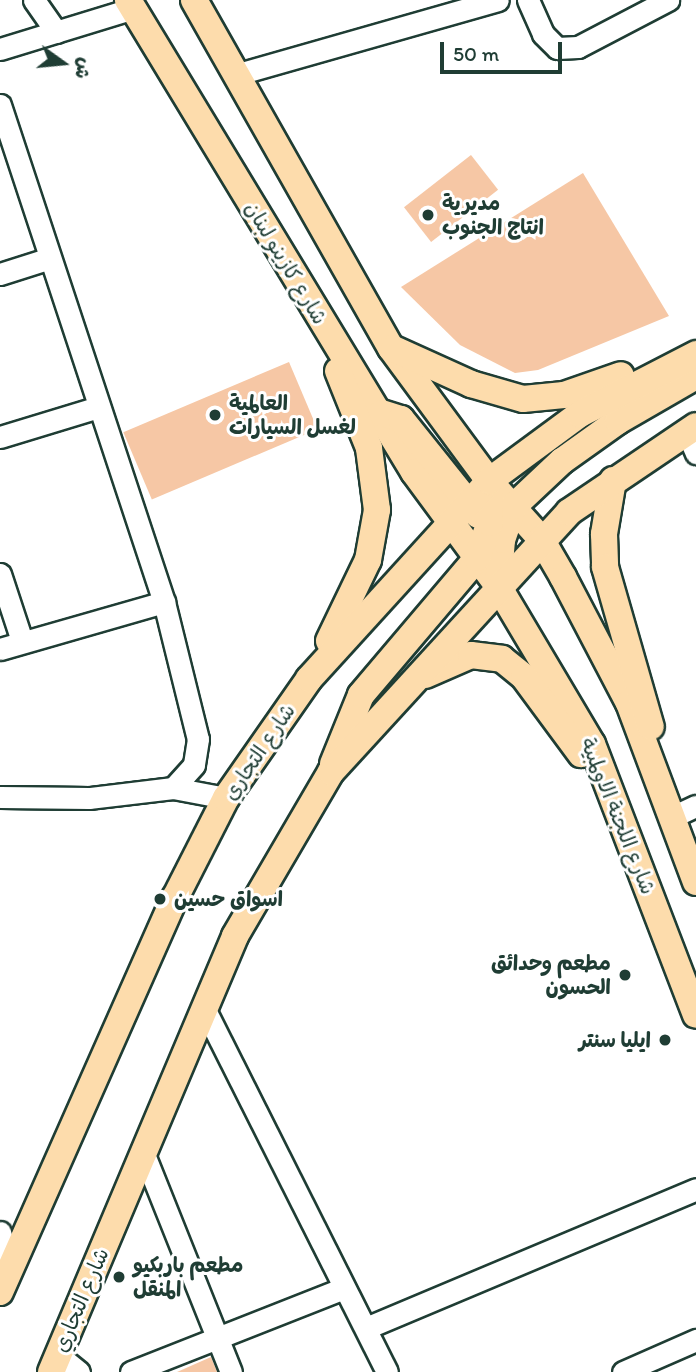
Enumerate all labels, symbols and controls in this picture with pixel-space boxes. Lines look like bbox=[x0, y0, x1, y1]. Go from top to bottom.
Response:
north arrow bbox=[28, 28, 98, 98]
scale bar bbox=[444, 28, 566, 72]
text: 50 m bbox=[453, 41, 499, 66]
text: ش bbox=[70, 55, 98, 82]
place label: مديرية انتاج الجنوب bbox=[442, 190, 544, 240]
street label: شارع كازينو لبنان bbox=[239, 197, 333, 329]
marker: مديرية انتاج الجنوب bbox=[420, 207, 436, 223]
place label: العالمية لغسل السيارات bbox=[229, 390, 356, 440]
marker: العالمية لغسل السيارات bbox=[207, 407, 223, 423]
street label: شارع التجاري bbox=[218, 699, 300, 805]
street label: شارع اللجنة الاولمبية bbox=[575, 734, 661, 898]
place label: اسواق حسين bbox=[174, 886, 283, 912]
marker: اسواق حسين bbox=[152, 891, 168, 907]
place label: مطعم وحدائق الحسون bbox=[491, 950, 611, 1000]
marker: مطعم وحدائق الحسون bbox=[617, 967, 633, 983]
place label: ايليا سنتر bbox=[579, 1027, 651, 1053]
marker: ايليا سنتر bbox=[657, 1032, 673, 1048]
street label: شارع التجاري bbox=[48, 1244, 114, 1356]
place label: مطعم باربكيو المنقل bbox=[133, 1252, 244, 1302]
marker: مطعم باربكيو المنقل bbox=[111, 1269, 127, 1285]

